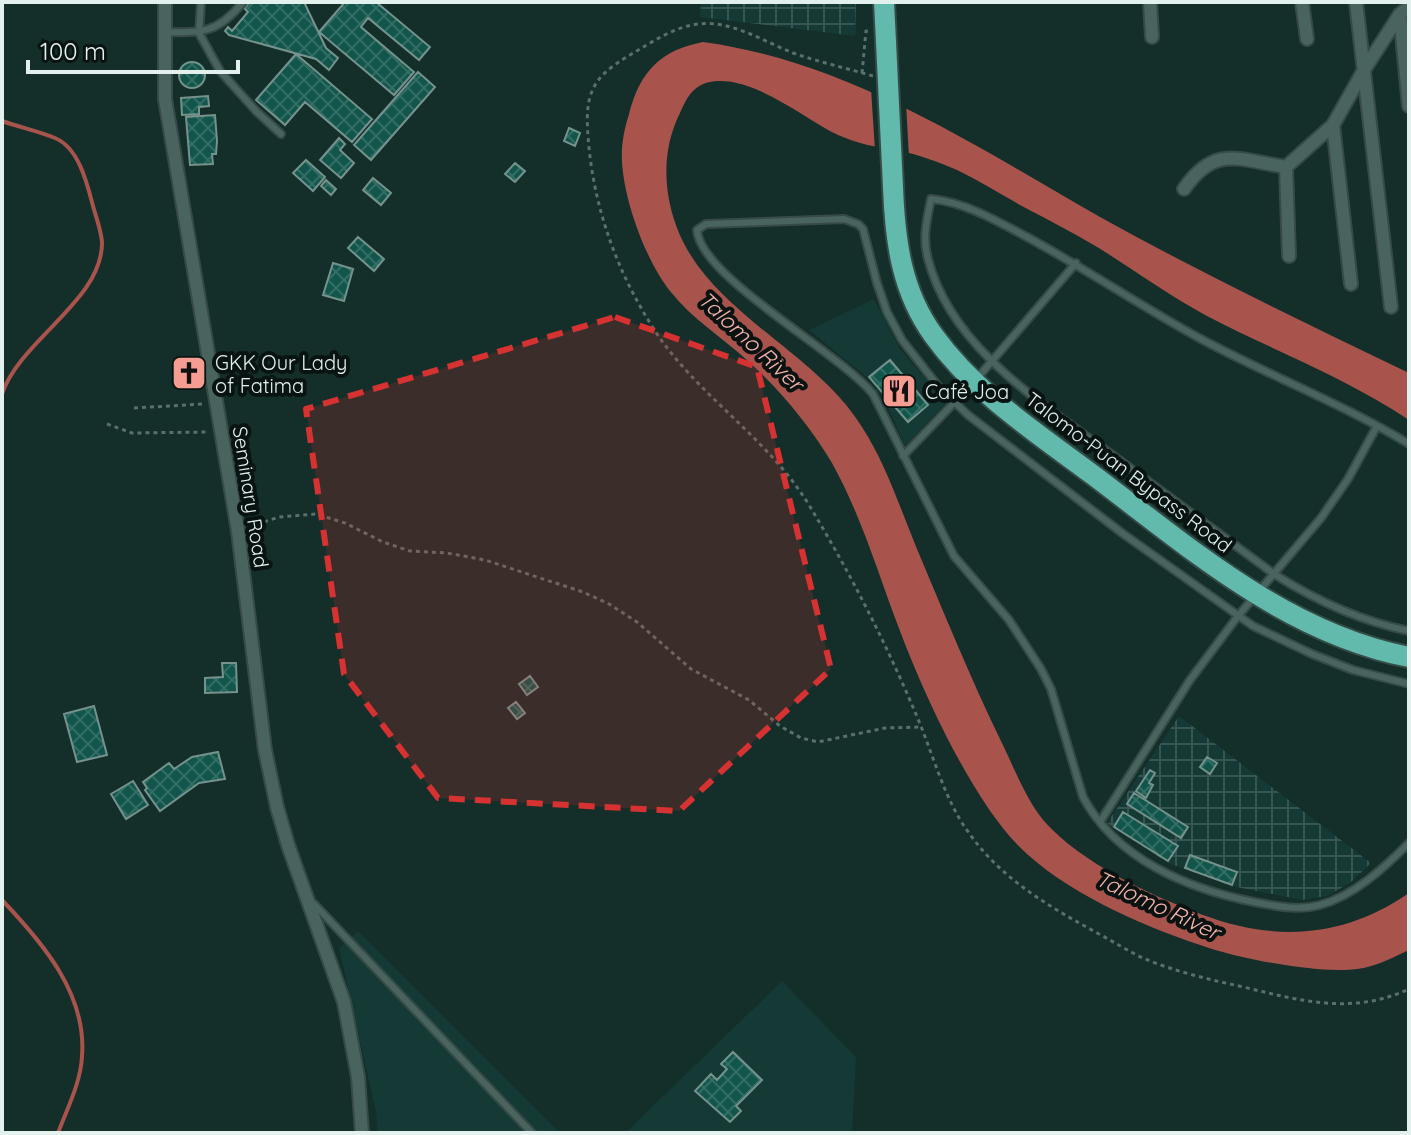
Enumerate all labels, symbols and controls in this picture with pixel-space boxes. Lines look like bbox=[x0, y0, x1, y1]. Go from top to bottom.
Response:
scale bar bbox=[28, 24, 238, 74]
text: 100 m bbox=[40, 36, 106, 66]
water label: Talomo River bbox=[693, 285, 811, 399]
place label: GKK Our Lady of Fatima bbox=[215, 350, 347, 398]
church icon: GKK Our Lady of Fatima bbox=[170, 354, 208, 392]
restaurant icon: Café Joa bbox=[880, 372, 918, 410]
place label: Café Joa bbox=[925, 379, 1009, 404]
street label: Talomo-Puan Bypass Road bbox=[1021, 386, 1237, 558]
street label: Seminary Road bbox=[227, 424, 275, 570]
water label: Talomo River bbox=[1091, 864, 1227, 947]

